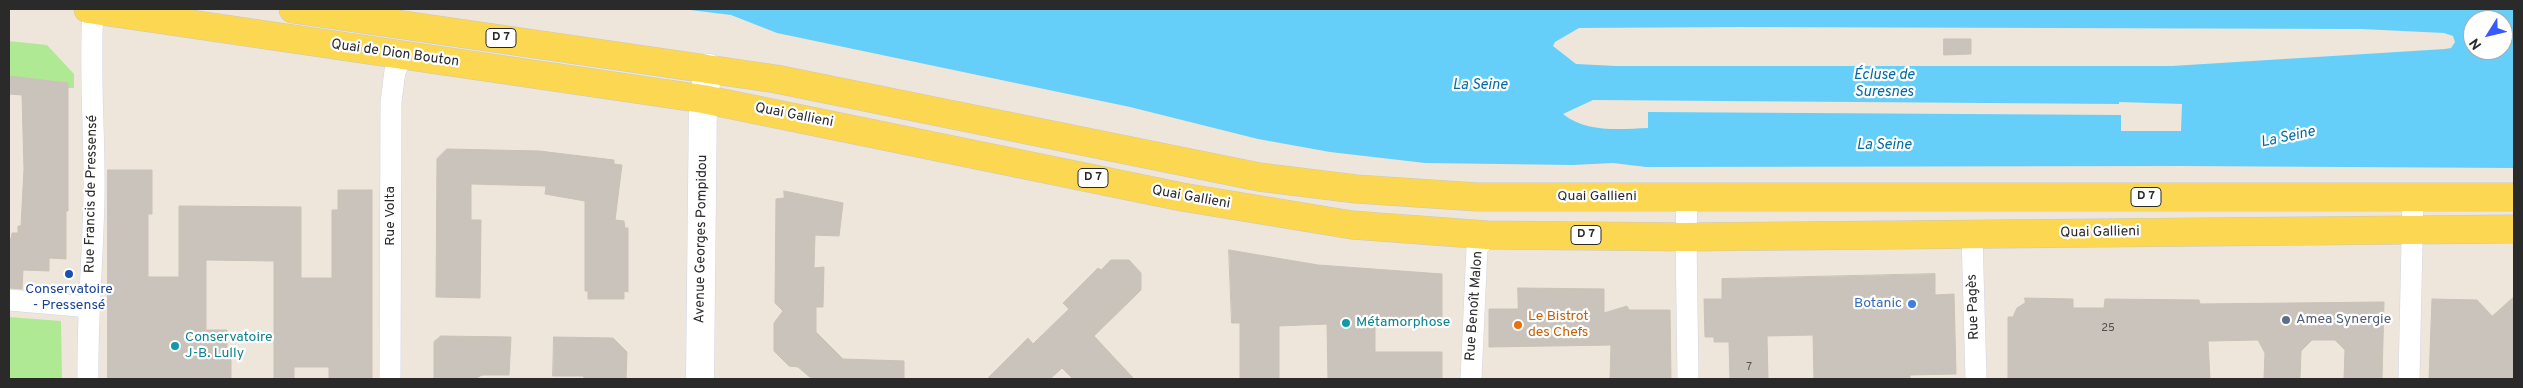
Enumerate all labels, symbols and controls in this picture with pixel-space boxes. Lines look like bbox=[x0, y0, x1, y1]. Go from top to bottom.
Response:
north arrow bbox=[2463, 10, 2513, 60]
road number: D 7 bbox=[486, 28, 516, 48]
text: N bbox=[2466, 34, 2486, 53]
street label: Quai de Dion Bouton bbox=[330, 37, 460, 71]
water label: Écluse de Suresnes bbox=[1853, 67, 1915, 102]
water label: La Seine bbox=[1453, 77, 1507, 95]
street label: Quai Gallieni bbox=[753, 100, 835, 132]
street label: Rue Francis de Pressensé bbox=[82, 115, 102, 273]
water label: La Seine bbox=[2259, 123, 2317, 153]
water label: La Seine bbox=[1857, 137, 1911, 155]
street label: Avenue Georges Pompidou bbox=[692, 154, 712, 324]
road number: D 7 bbox=[1078, 168, 1108, 188]
street label: Quai Gallieni bbox=[1150, 183, 1232, 213]
street label: Rue Volta bbox=[383, 186, 399, 246]
road number: D 7 bbox=[2131, 188, 2161, 206]
street label: Quai Gallieni bbox=[1557, 189, 1637, 205]
street label: Quai Gallieni bbox=[2060, 224, 2140, 242]
road number: D 7 bbox=[1571, 226, 1601, 244]
street label: Rue Benoît Malon bbox=[1463, 250, 1487, 362]
marker: Conservatoire - Pressensé bbox=[63, 268, 75, 280]
street label: Rue Pagès bbox=[1964, 274, 1984, 340]
place label: Conservatoire - Pressensé bbox=[25, 282, 113, 314]
place label: Botanic bbox=[1854, 296, 1902, 312]
marker: Botanic bbox=[1906, 298, 1918, 310]
place label: Le Bistrot des Chefs bbox=[1528, 309, 1589, 342]
place label: Amea Synergie bbox=[2296, 312, 2391, 328]
marker: Amea Synergie bbox=[2280, 314, 2292, 326]
place label: Métamorphose bbox=[1356, 315, 1450, 331]
marker: Métamorphose bbox=[1340, 317, 1352, 329]
marker: Le Bistrot des Chefs bbox=[1512, 319, 1524, 331]
house number: 25 bbox=[2101, 322, 2115, 336]
place label: Conservatoire J-B. Lully bbox=[185, 330, 273, 362]
marker: Conservatoire J-B. Lully bbox=[169, 340, 181, 352]
house number: 7 bbox=[1746, 361, 1752, 375]

